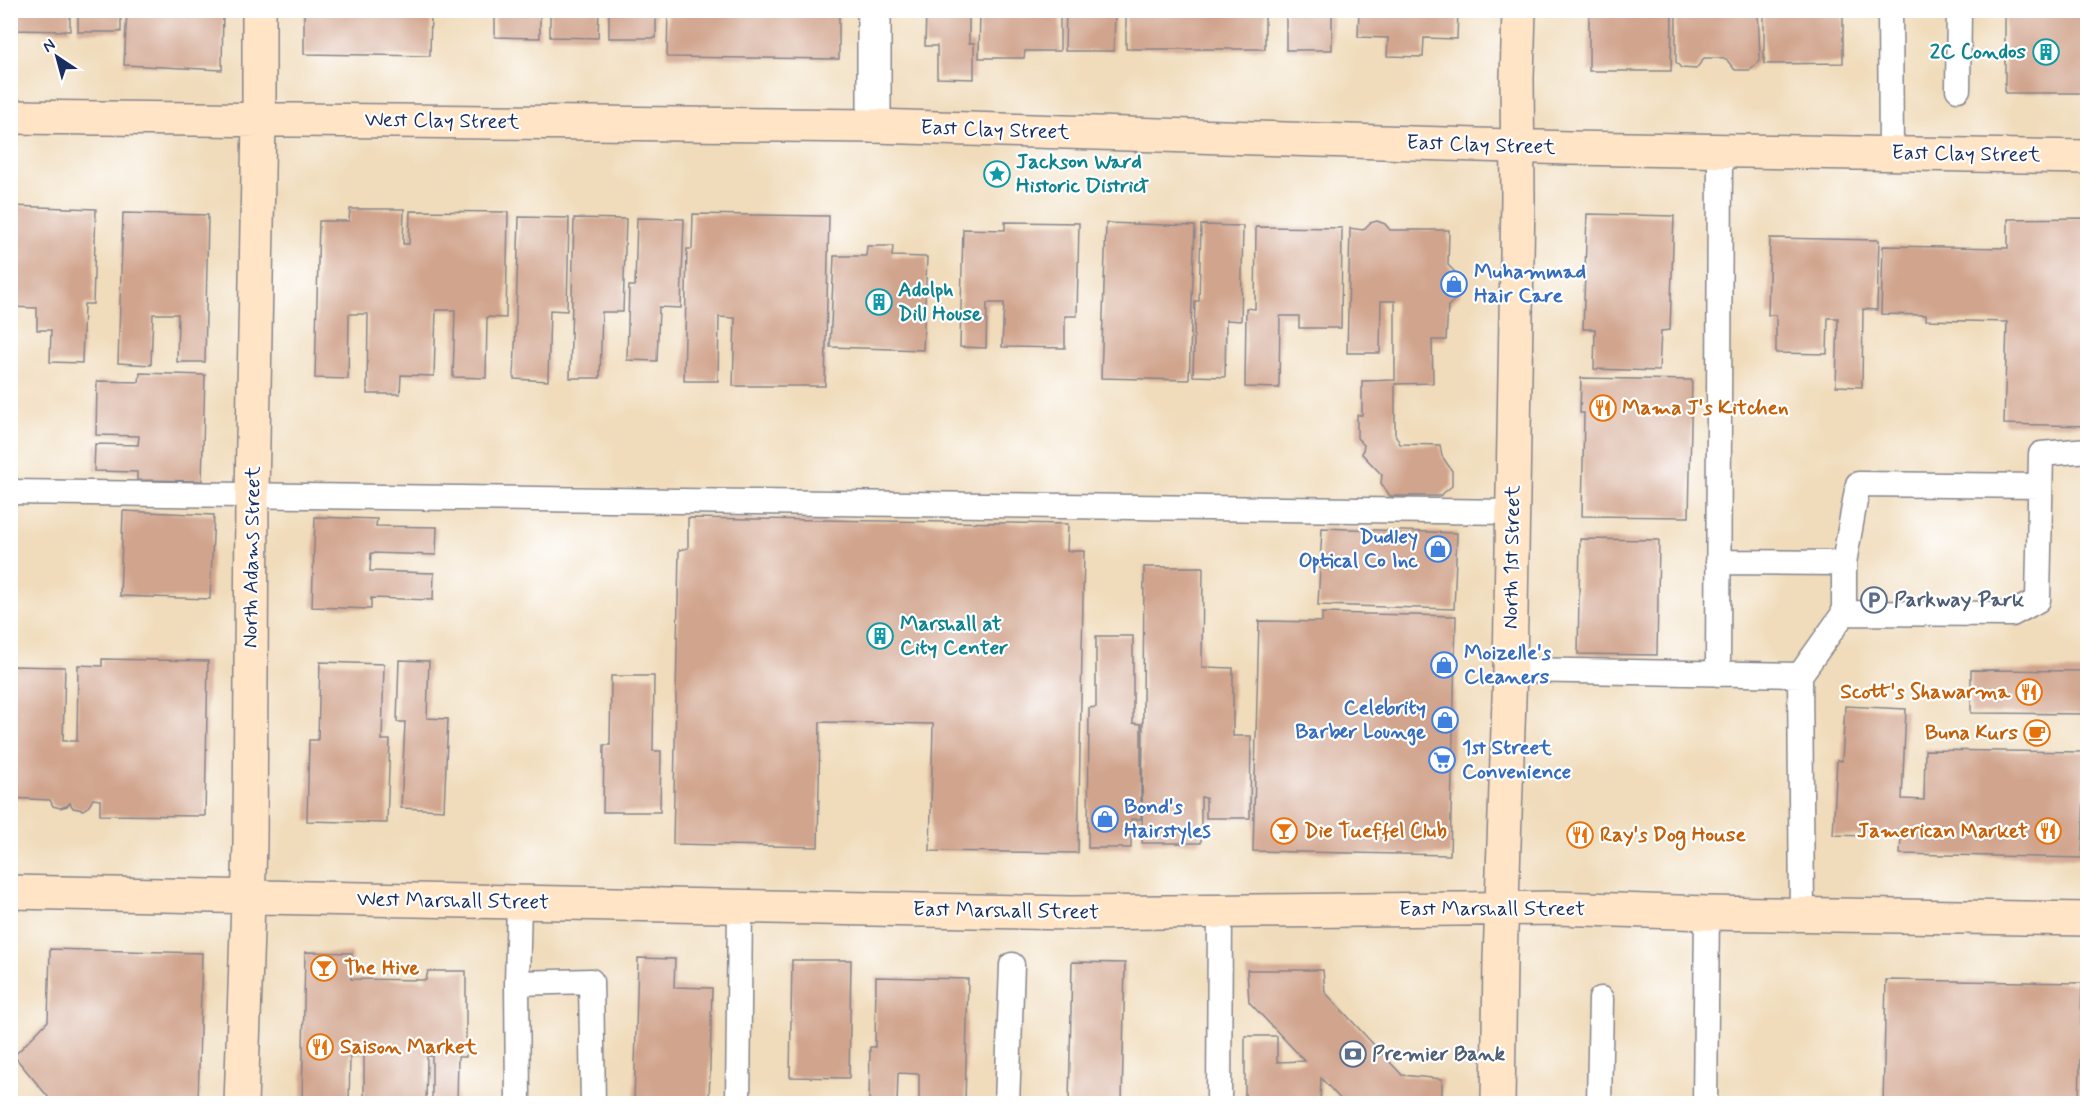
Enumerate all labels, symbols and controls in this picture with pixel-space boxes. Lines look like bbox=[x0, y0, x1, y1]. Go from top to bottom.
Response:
north arrow bbox=[27, 27, 87, 87]
text: N bbox=[39, 34, 60, 58]
building icon: 2C Condos bbox=[2031, 37, 2061, 67]
place label: 2C Condos bbox=[1930, 38, 2027, 66]
street label: West Clay Street bbox=[364, 106, 520, 136]
street label: East Clay Street bbox=[920, 113, 1071, 147]
street label: East Clay Street bbox=[1406, 128, 1557, 162]
street label: East Clay Street bbox=[1891, 139, 2041, 169]
place label: Jackson Ward Historic District bbox=[1016, 148, 1149, 200]
place icon: Jackson Ward Historic District bbox=[982, 159, 1012, 189]
place label: Muhammad Hair Care bbox=[1474, 258, 1586, 310]
shop icon: Muhammad Hair Care bbox=[1439, 269, 1469, 299]
place label: Adolph Dill House bbox=[898, 276, 982, 328]
building icon: Adolph Dill House bbox=[864, 287, 894, 317]
restaurant icon: Mama J's Kitchen bbox=[1588, 393, 1618, 423]
place label: Mama J's Kitchen bbox=[1622, 394, 1789, 422]
street label: North Adams Street bbox=[236, 465, 268, 648]
street label: North 1st Street bbox=[1497, 484, 1527, 629]
place label: Dudley Optical Co Inc bbox=[1298, 523, 1418, 575]
shop icon: Dudley Optical Co Inc bbox=[1423, 534, 1453, 564]
parking icon: Parkway Park bbox=[1859, 585, 1889, 615]
place label: Parkway Park bbox=[1894, 586, 2024, 614]
place label: Marshall at City Center bbox=[900, 610, 1008, 662]
building icon: Marshall at City Center bbox=[865, 621, 895, 651]
place label: Moizelle's Cleaners bbox=[1464, 639, 1552, 691]
shop icon: Moizelle's Cleaners bbox=[1429, 650, 1459, 680]
restaurant icon: Scott's Shawarma bbox=[2014, 677, 2044, 707]
place label: Scott's Shawarma bbox=[1840, 678, 2011, 706]
place label: Celebrity Barber Lounge bbox=[1295, 694, 1426, 746]
shop icon: Celebrity Barber Lounge bbox=[1430, 705, 1460, 735]
cafe icon: Buna Kurs bbox=[2022, 718, 2052, 748]
place label: Buna Kurs bbox=[1925, 719, 2019, 747]
place label: 1st Street Convenience bbox=[1462, 734, 1571, 786]
supermarket icon: 1st Street Convenience bbox=[1427, 745, 1457, 775]
place label: Bond's Hairstyles bbox=[1124, 793, 1211, 845]
shop icon: Bond's Hairstyles bbox=[1090, 804, 1120, 834]
bar icon: Die Tueffel Club bbox=[1269, 816, 1299, 846]
restaurant icon: Jamerican Market bbox=[2033, 816, 2063, 846]
place label: Die Tueffel Club bbox=[1304, 817, 1447, 845]
place label: Jamerican Market bbox=[1857, 817, 2028, 845]
restaurant icon: Ray's Dog House bbox=[1565, 820, 1595, 850]
place label: Ray's Dog House bbox=[1600, 821, 1746, 851]
street label: West Marshall Street bbox=[357, 885, 549, 917]
street label: East Marshall Street bbox=[913, 895, 1099, 927]
street label: East Marshall Street bbox=[1399, 895, 1585, 923]
bar icon: The Hive bbox=[309, 953, 339, 983]
place label: The Hive bbox=[344, 954, 419, 982]
restaurant icon: Saison Market bbox=[305, 1032, 335, 1062]
place label: Saison Market bbox=[340, 1033, 478, 1061]
bank icon: Premier Bank bbox=[1338, 1039, 1368, 1069]
place label: Premier Bank bbox=[1372, 1040, 1505, 1068]

